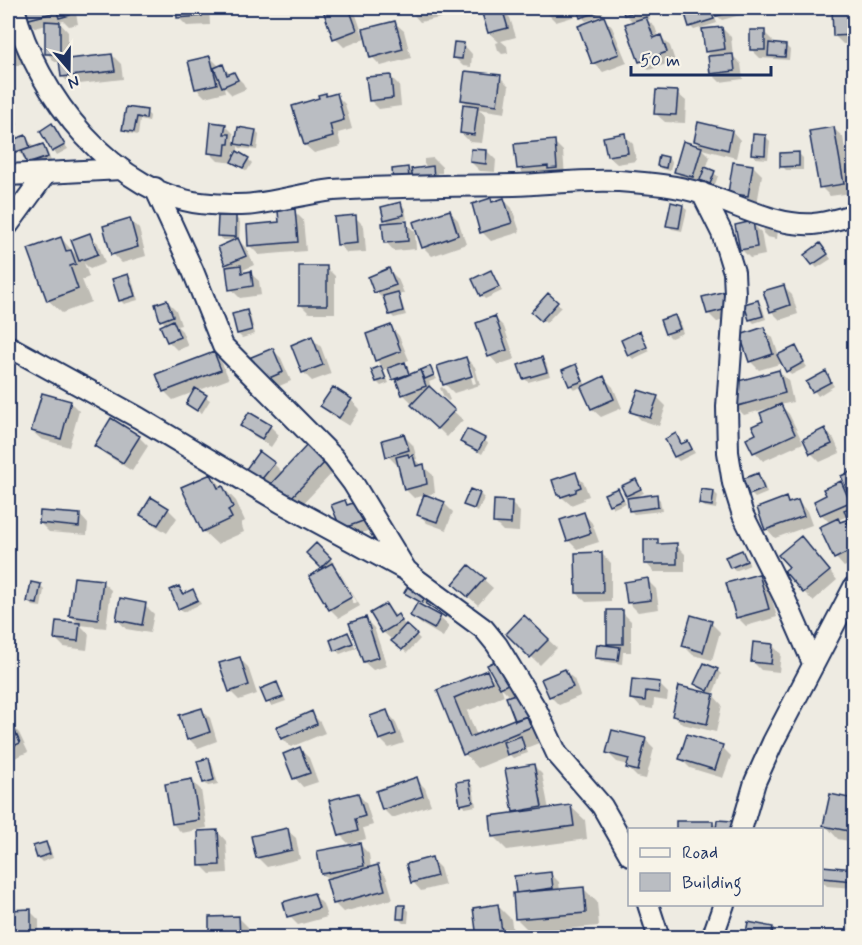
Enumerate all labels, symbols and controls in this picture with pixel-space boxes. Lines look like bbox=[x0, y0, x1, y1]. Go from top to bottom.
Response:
north arrow bbox=[39, 39, 99, 99]
scale bar bbox=[631, 39, 770, 77]
text: 50 m bbox=[640, 49, 680, 73]
text: N bbox=[65, 70, 82, 93]
legend bbox=[628, 828, 823, 906]
text: Road bbox=[682, 841, 718, 865]
text: Building bbox=[682, 871, 742, 897]

